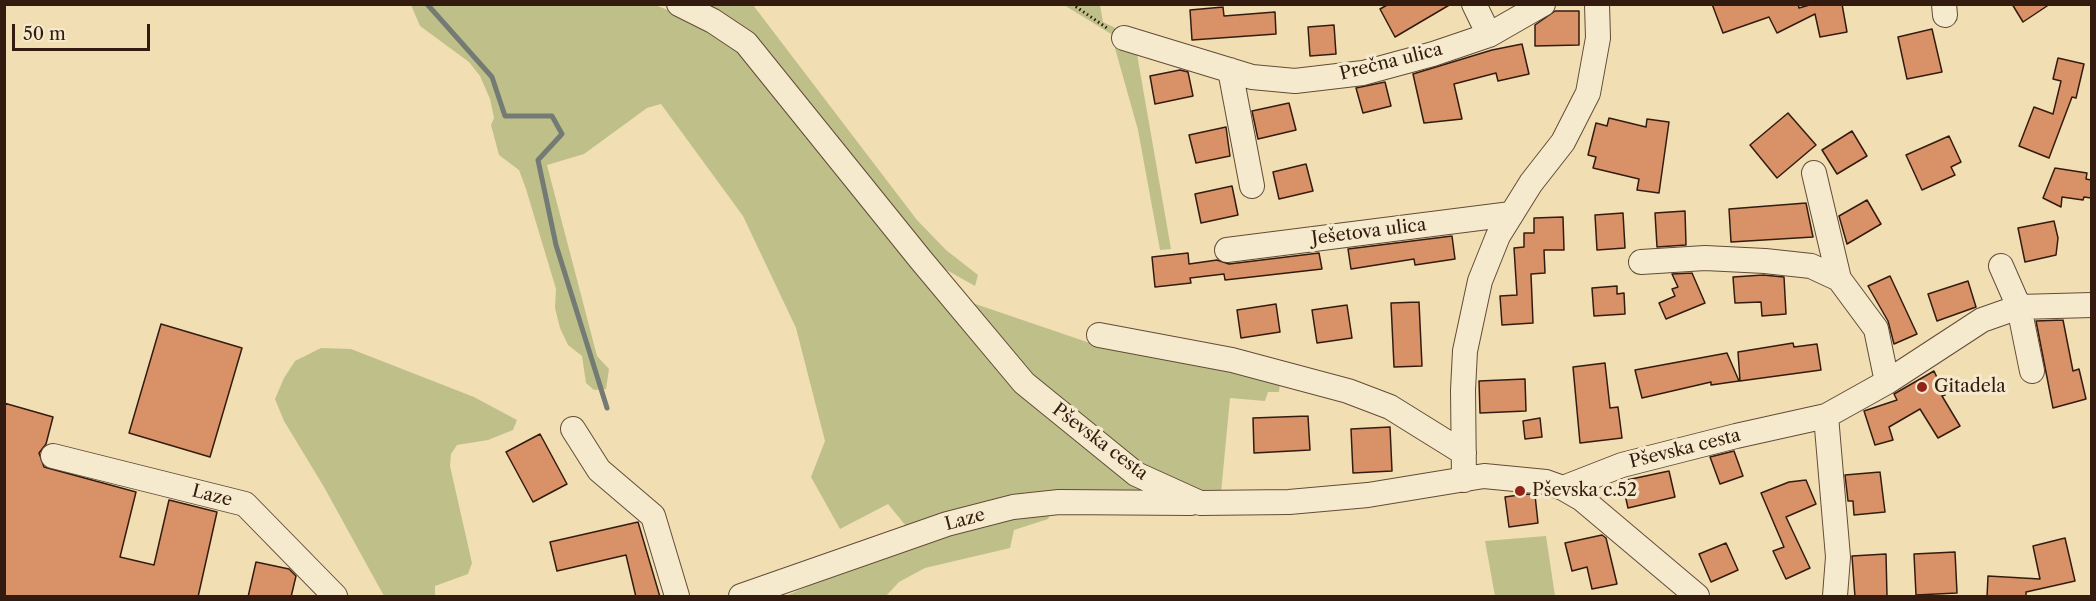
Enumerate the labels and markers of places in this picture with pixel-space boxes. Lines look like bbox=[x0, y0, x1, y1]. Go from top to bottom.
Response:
place label: Gitadela bbox=[1934, 376, 2006, 398]
marker: Gitadela bbox=[1915, 380, 1929, 394]
place label: Pševska c.52 bbox=[1532, 480, 1637, 502]
marker: Pševska c.52 bbox=[1513, 484, 1527, 498]

